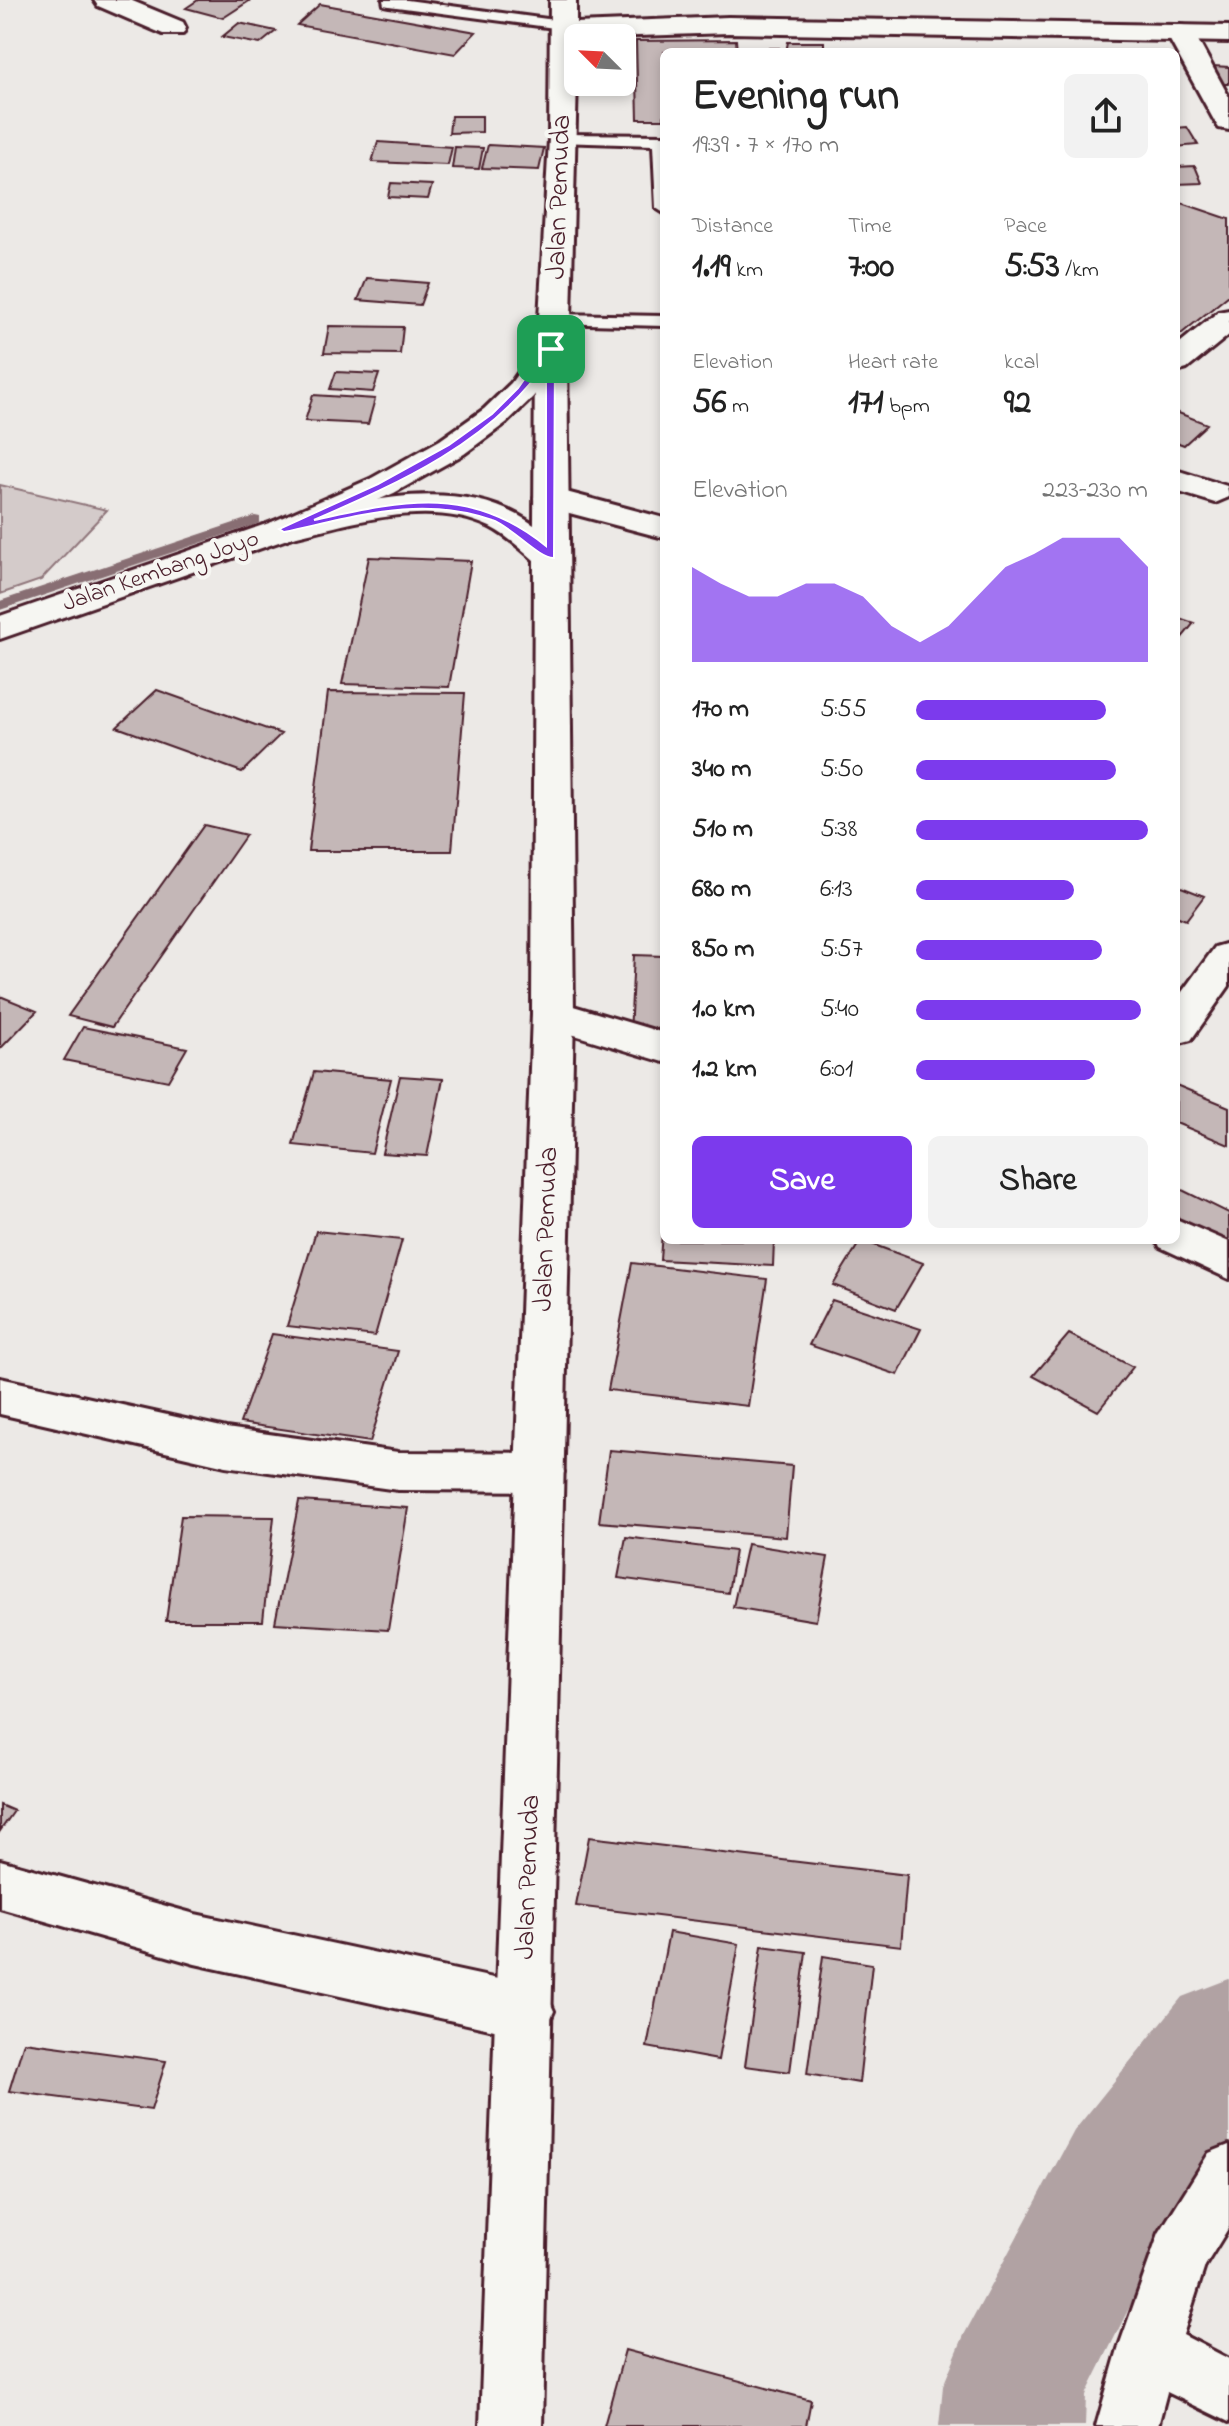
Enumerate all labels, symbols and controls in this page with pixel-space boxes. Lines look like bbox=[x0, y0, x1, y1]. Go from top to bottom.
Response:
north arrow bbox=[564, 24, 636, 96]
map controls bbox=[564, 24, 636, 96]
text: Evening run bbox=[692, 65, 899, 129]
button: share bbox=[1064, 74, 1148, 158]
street label: Jalan Pemuda bbox=[537, 114, 583, 280]
text: 19:39 · 7 × 170 m bbox=[692, 127, 839, 165]
text: Distance bbox=[692, 211, 773, 243]
text: Time bbox=[848, 211, 892, 243]
text: Pace bbox=[1004, 211, 1047, 243]
text: 1.19 bbox=[692, 243, 731, 293]
text: 7:00 bbox=[848, 243, 894, 293]
text: 5:53 bbox=[1004, 243, 1060, 293]
text: km bbox=[731, 255, 763, 287]
text: /km bbox=[1060, 255, 1099, 287]
pin bbox=[517, 315, 585, 383]
icon: arrive bbox=[529, 327, 573, 371]
text: Elevation bbox=[692, 347, 773, 379]
text: Heart rate bbox=[848, 347, 938, 379]
text: kcal bbox=[1004, 347, 1039, 379]
text: 56 bbox=[692, 379, 726, 429]
text: 171 bbox=[848, 379, 884, 429]
text: 92 bbox=[1004, 379, 1031, 429]
text: m bbox=[726, 391, 749, 423]
text: bpm bbox=[884, 391, 930, 423]
text: Elevation bbox=[692, 472, 788, 510]
text: 223–230 m bbox=[1042, 472, 1148, 510]
street label: Jalan Kembang Joyo bbox=[58, 522, 264, 623]
text: 170 m bbox=[692, 691, 749, 729]
text: 5:55 bbox=[820, 691, 867, 729]
text: 340 m bbox=[692, 751, 751, 789]
text: 5:50 bbox=[820, 751, 863, 789]
text: 510 m bbox=[692, 811, 753, 849]
text: 5:38 bbox=[820, 811, 858, 849]
text: 680 m bbox=[692, 871, 751, 909]
text: 6:13 bbox=[820, 871, 853, 909]
text: 850 m bbox=[692, 931, 755, 969]
text: 5:57 bbox=[820, 931, 863, 969]
text: 1.0 km bbox=[692, 991, 755, 1029]
text: 5:40 bbox=[820, 991, 859, 1029]
text: 1.2 km bbox=[692, 1051, 757, 1089]
text: 6:01 bbox=[820, 1051, 853, 1089]
button: Save bbox=[692, 1136, 912, 1228]
button: Share bbox=[928, 1136, 1148, 1228]
street label: Jalan Pemuda bbox=[524, 1146, 570, 1312]
street label: Jalan Pemuda bbox=[506, 1794, 552, 1960]

